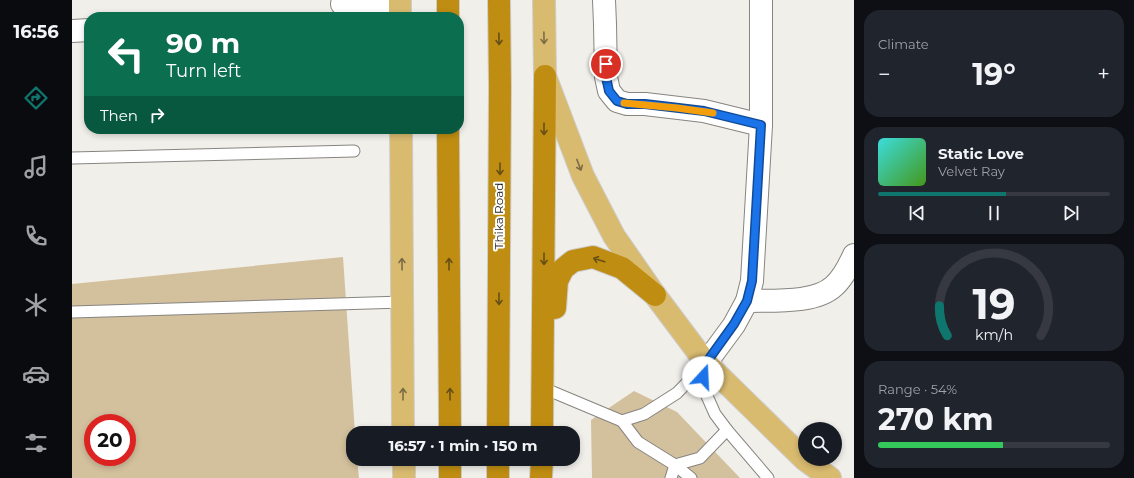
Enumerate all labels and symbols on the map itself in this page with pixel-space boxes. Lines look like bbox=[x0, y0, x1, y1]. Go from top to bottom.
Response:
one-way arrow bbox=[541, 31, 548, 44]
one-way arrow bbox=[495, 32, 503, 45]
pin bbox=[589, 47, 623, 81]
one-way arrow bbox=[541, 122, 548, 135]
one-way arrow bbox=[576, 159, 584, 171]
one-way arrow bbox=[496, 162, 504, 175]
street label: Thika Road bbox=[491, 183, 506, 249]
one-way arrow bbox=[540, 252, 548, 265]
one-way arrow bbox=[593, 256, 606, 263]
one-way arrow bbox=[398, 258, 406, 271]
one-way arrow bbox=[445, 258, 453, 271]
one-way arrow bbox=[495, 292, 503, 305]
position arrow bbox=[682, 356, 724, 398]
one-way arrow bbox=[399, 388, 407, 401]
one-way arrow bbox=[446, 388, 454, 401]
speed limit sign: 20 bbox=[84, 414, 136, 466]

